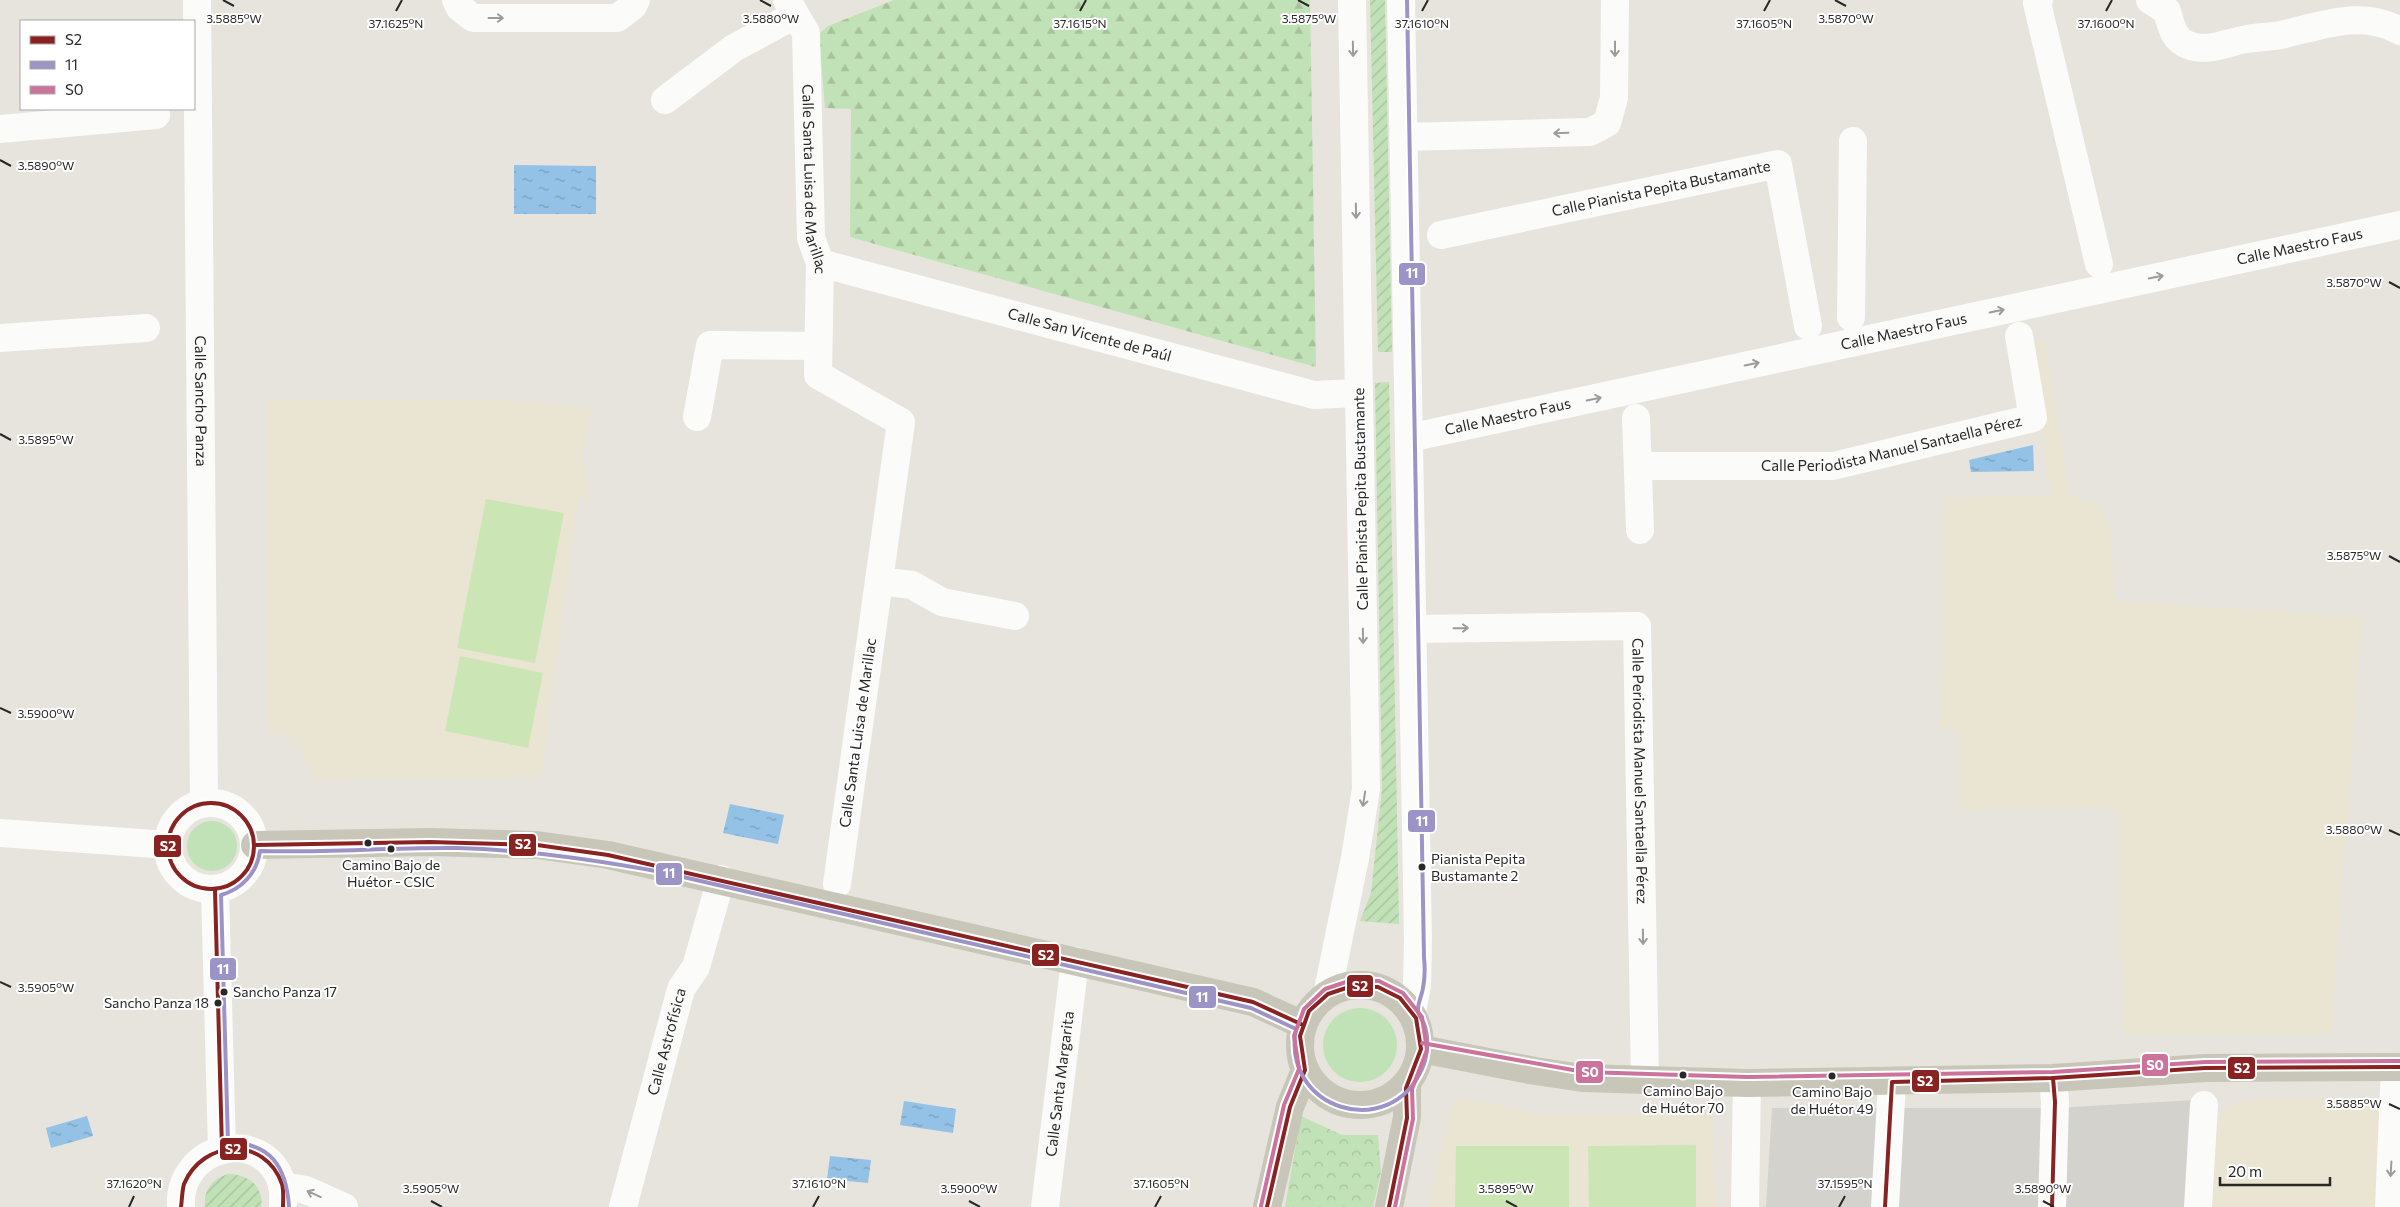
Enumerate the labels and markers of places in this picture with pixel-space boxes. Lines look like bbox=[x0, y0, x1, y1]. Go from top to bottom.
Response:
unlabelled marker bbox=[363, 838, 373, 848]
marker: Camino Bajo de Huétor - CSIC bbox=[386, 844, 396, 854]
place label: Pianista Pepita Bustamante 2 bbox=[1431, 850, 1525, 884]
place label: Camino Bajo de Huétor - CSIC bbox=[342, 856, 440, 890]
marker: Pianista Pepita Bustamante 2 bbox=[1417, 862, 1427, 872]
place label: Sancho Panza 17 bbox=[233, 983, 337, 1000]
marker: Sancho Panza 17 bbox=[219, 987, 229, 997]
place label: Sancho Panza 18 bbox=[104, 994, 209, 1011]
marker: Sancho Panza 18 bbox=[213, 998, 223, 1008]
marker: Camino Bajo de Huétor 70 bbox=[1678, 1070, 1688, 1080]
marker: Camino Bajo de Huétor 49 bbox=[1827, 1071, 1837, 1081]
place label: Camino Bajo de Huétor 70 bbox=[1642, 1082, 1724, 1116]
place label: Camino Bajo de Huétor 49 bbox=[1791, 1083, 1873, 1117]

